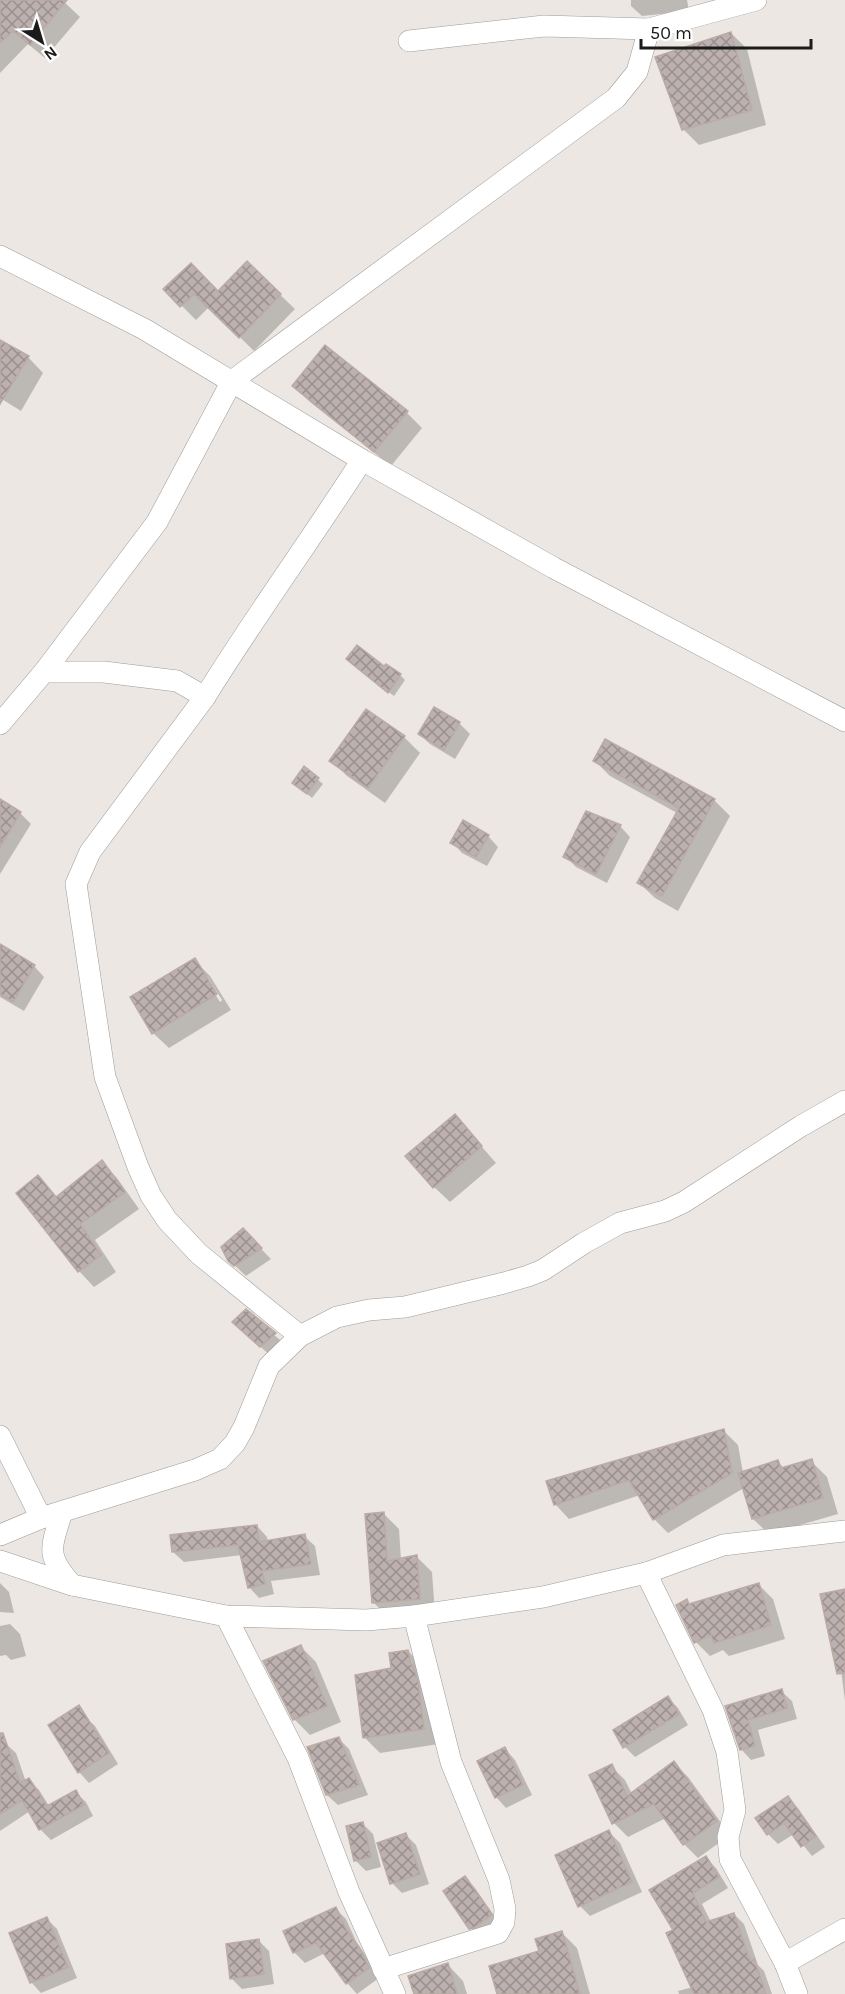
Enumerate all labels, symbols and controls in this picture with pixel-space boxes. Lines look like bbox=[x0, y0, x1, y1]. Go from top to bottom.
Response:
north arrow bbox=[12, 12, 72, 72]
scale bar bbox=[641, 12, 810, 50]
text: 50 m bbox=[650, 22, 692, 44]
text: N bbox=[40, 43, 61, 65]

